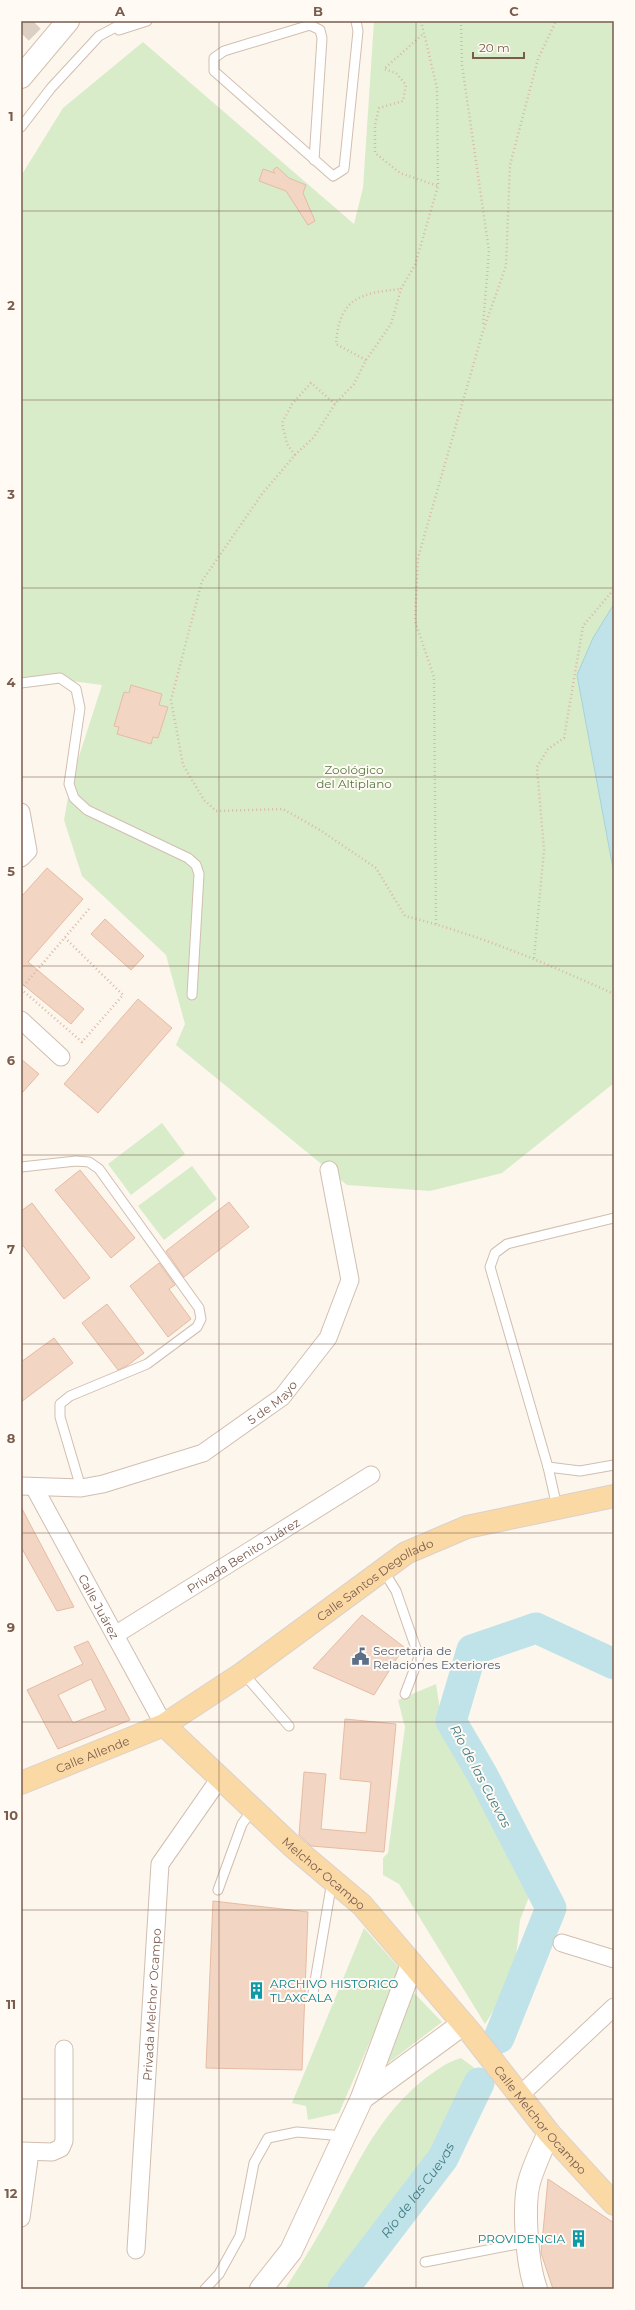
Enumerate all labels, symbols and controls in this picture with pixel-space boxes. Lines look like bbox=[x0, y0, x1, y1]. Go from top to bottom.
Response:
text: A bbox=[114, 3, 126, 19]
text: B bbox=[313, 3, 323, 19]
text: C bbox=[509, 3, 519, 19]
scale bar bbox=[473, 34, 524, 60]
text: 20 m bbox=[479, 40, 510, 55]
text: 1 bbox=[8, 108, 14, 124]
text: 2 bbox=[7, 297, 15, 313]
text: 3 bbox=[6, 486, 15, 502]
text: 4 bbox=[7, 674, 16, 690]
park label: Zoológico del Altiplano bbox=[316, 762, 392, 791]
text: 5 bbox=[7, 863, 15, 879]
text: 6 bbox=[7, 1052, 16, 1068]
text: 7 bbox=[7, 1241, 15, 1257]
street label: 5 de Mayo bbox=[244, 1377, 300, 1427]
text: 8 bbox=[7, 1430, 16, 1446]
street label: Privada Benito Juárez bbox=[184, 1514, 302, 1596]
street label: Calle Santos Degollado bbox=[313, 1535, 436, 1624]
street label: Calle Juárez bbox=[75, 1571, 123, 1641]
text: 9 bbox=[7, 1619, 15, 1635]
place label: Secretaria de Relaciones Exteriores bbox=[373, 1643, 501, 1672]
public building icon: Secretaria de Relaciones Exteriores bbox=[350, 1647, 370, 1667]
water label: Río de las Cuevas bbox=[447, 1722, 515, 1831]
street label: Calle Allende bbox=[53, 1732, 131, 1776]
text: 10 bbox=[4, 1807, 18, 1823]
street label: Melchor Ocampo bbox=[279, 1833, 369, 1912]
street label: Privada Melchor Ocampo bbox=[139, 1928, 163, 2081]
place label: ARCHIVO HISTORICO TLAXCALA bbox=[270, 1976, 398, 2005]
building icon: ARCHIVO HISTORICO TLAXCALA bbox=[247, 1980, 267, 2000]
text: 11 bbox=[6, 1996, 16, 2012]
street label: Calle Melchor Ocampo bbox=[491, 2062, 590, 2177]
water label: Río de las Cuevas bbox=[377, 2139, 458, 2241]
text: 12 bbox=[5, 2185, 18, 2201]
building icon: PROVIDENCIA bbox=[568, 2228, 588, 2248]
place label: PROVIDENCIA bbox=[478, 2231, 565, 2246]

